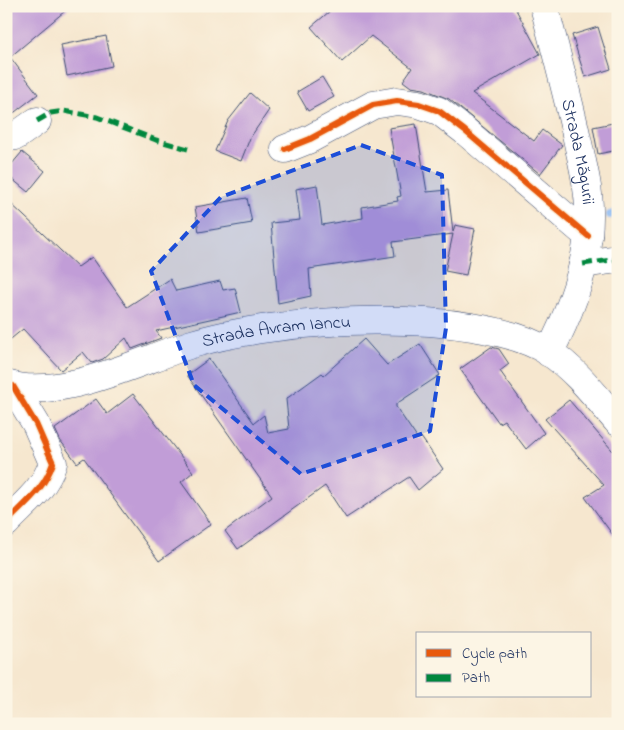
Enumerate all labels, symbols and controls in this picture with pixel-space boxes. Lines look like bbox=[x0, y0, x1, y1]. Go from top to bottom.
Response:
street label: Strada Măgurii bbox=[553, 96, 600, 206]
street label: Strada Avram Iancu bbox=[199, 310, 351, 356]
legend bbox=[416, 632, 592, 698]
text: Cycle path bbox=[462, 643, 527, 666]
text: Path bbox=[462, 667, 490, 689]

